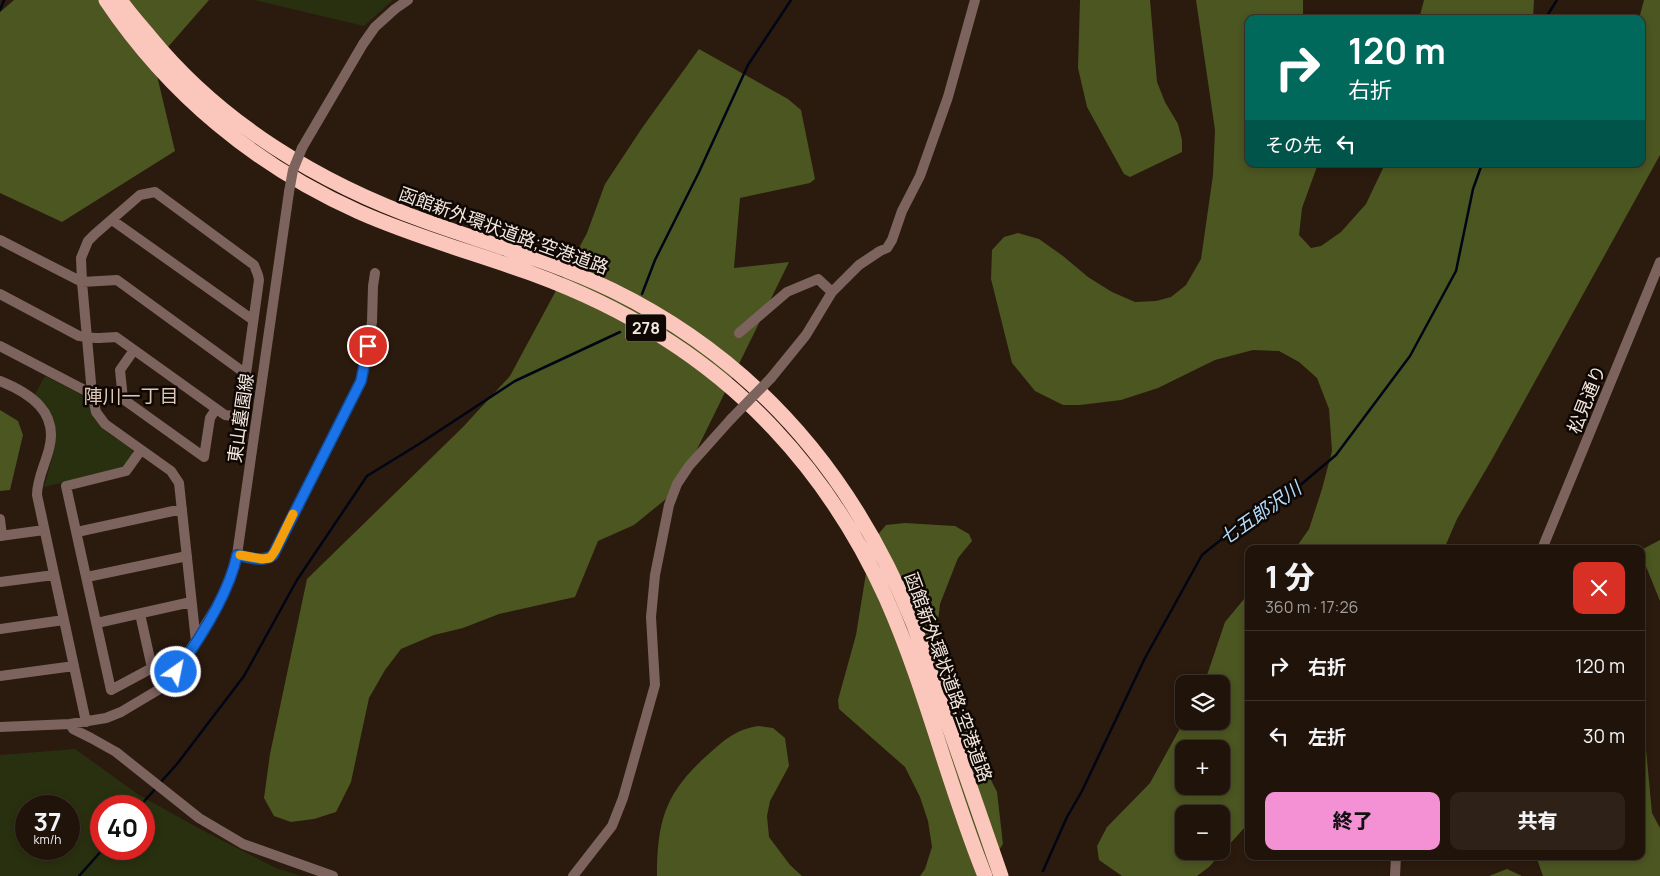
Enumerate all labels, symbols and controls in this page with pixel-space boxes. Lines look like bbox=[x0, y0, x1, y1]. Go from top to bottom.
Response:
text: 120 m bbox=[1348, 27, 1446, 75]
icon: right bbox=[1265, 35, 1330, 100]
text: 右折 bbox=[1348, 75, 1392, 105]
icon: left bbox=[1332, 130, 1360, 158]
text: その先 bbox=[1265, 132, 1322, 158]
street label: 函館新外環状道路;空港道路 bbox=[396, 181, 612, 279]
road number: 278 bbox=[626, 314, 666, 342]
pin bbox=[347, 325, 389, 367]
icon: arrive bbox=[354, 332, 382, 360]
street label: 松見通り bbox=[1561, 361, 1611, 437]
street label: 東山墓園線 bbox=[222, 372, 258, 464]
district label: 陣川一丁目 bbox=[83, 383, 179, 409]
water label: 七五郎沢川 bbox=[1214, 474, 1308, 551]
text: 1 分 bbox=[1265, 556, 1315, 597]
button: close bbox=[1573, 562, 1625, 614]
street label: 函館新外環状道路;空港道路 bbox=[900, 569, 998, 785]
text: 360 m · 17:26 bbox=[1265, 596, 1358, 618]
position arrow bbox=[149, 645, 201, 697]
icon: right bbox=[1265, 652, 1293, 680]
text: 120 m bbox=[1575, 653, 1625, 679]
text: 右折 bbox=[1308, 654, 1346, 680]
map controls bbox=[1175, 675, 1230, 860]
button: layers bbox=[1175, 675, 1230, 730]
icon: left bbox=[1265, 722, 1293, 750]
text: 30 m bbox=[1583, 723, 1625, 749]
text: 左折 bbox=[1308, 724, 1346, 750]
button: + bbox=[1175, 740, 1230, 795]
button: 終了 bbox=[1265, 792, 1440, 850]
button: 共有 bbox=[1450, 792, 1625, 850]
speed limit sign: 40 bbox=[90, 795, 155, 860]
text: 37 bbox=[34, 804, 61, 839]
button: − bbox=[1175, 805, 1230, 860]
text: km/h bbox=[34, 831, 61, 848]

